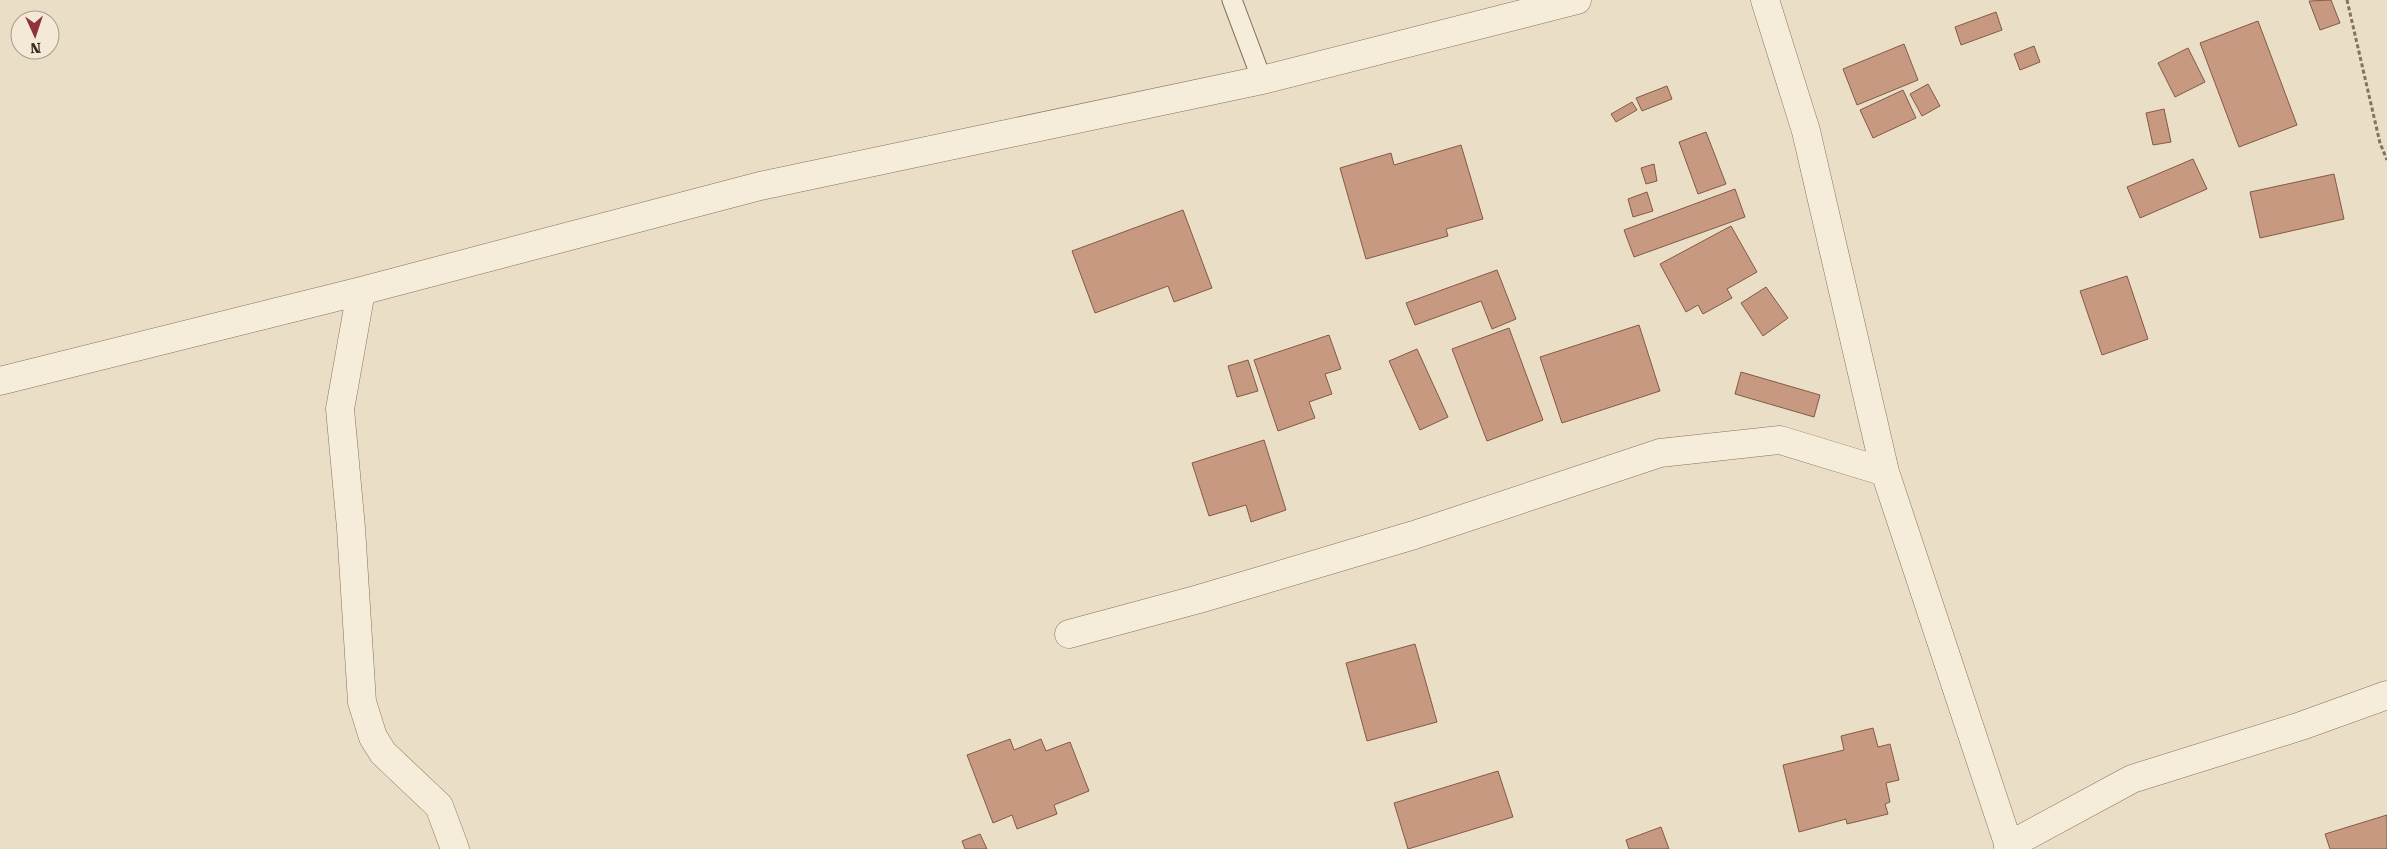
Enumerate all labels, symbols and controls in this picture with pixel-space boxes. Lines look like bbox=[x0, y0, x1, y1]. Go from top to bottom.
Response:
north arrow bbox=[10, 10, 60, 60]
text: N bbox=[30, 40, 41, 56]

